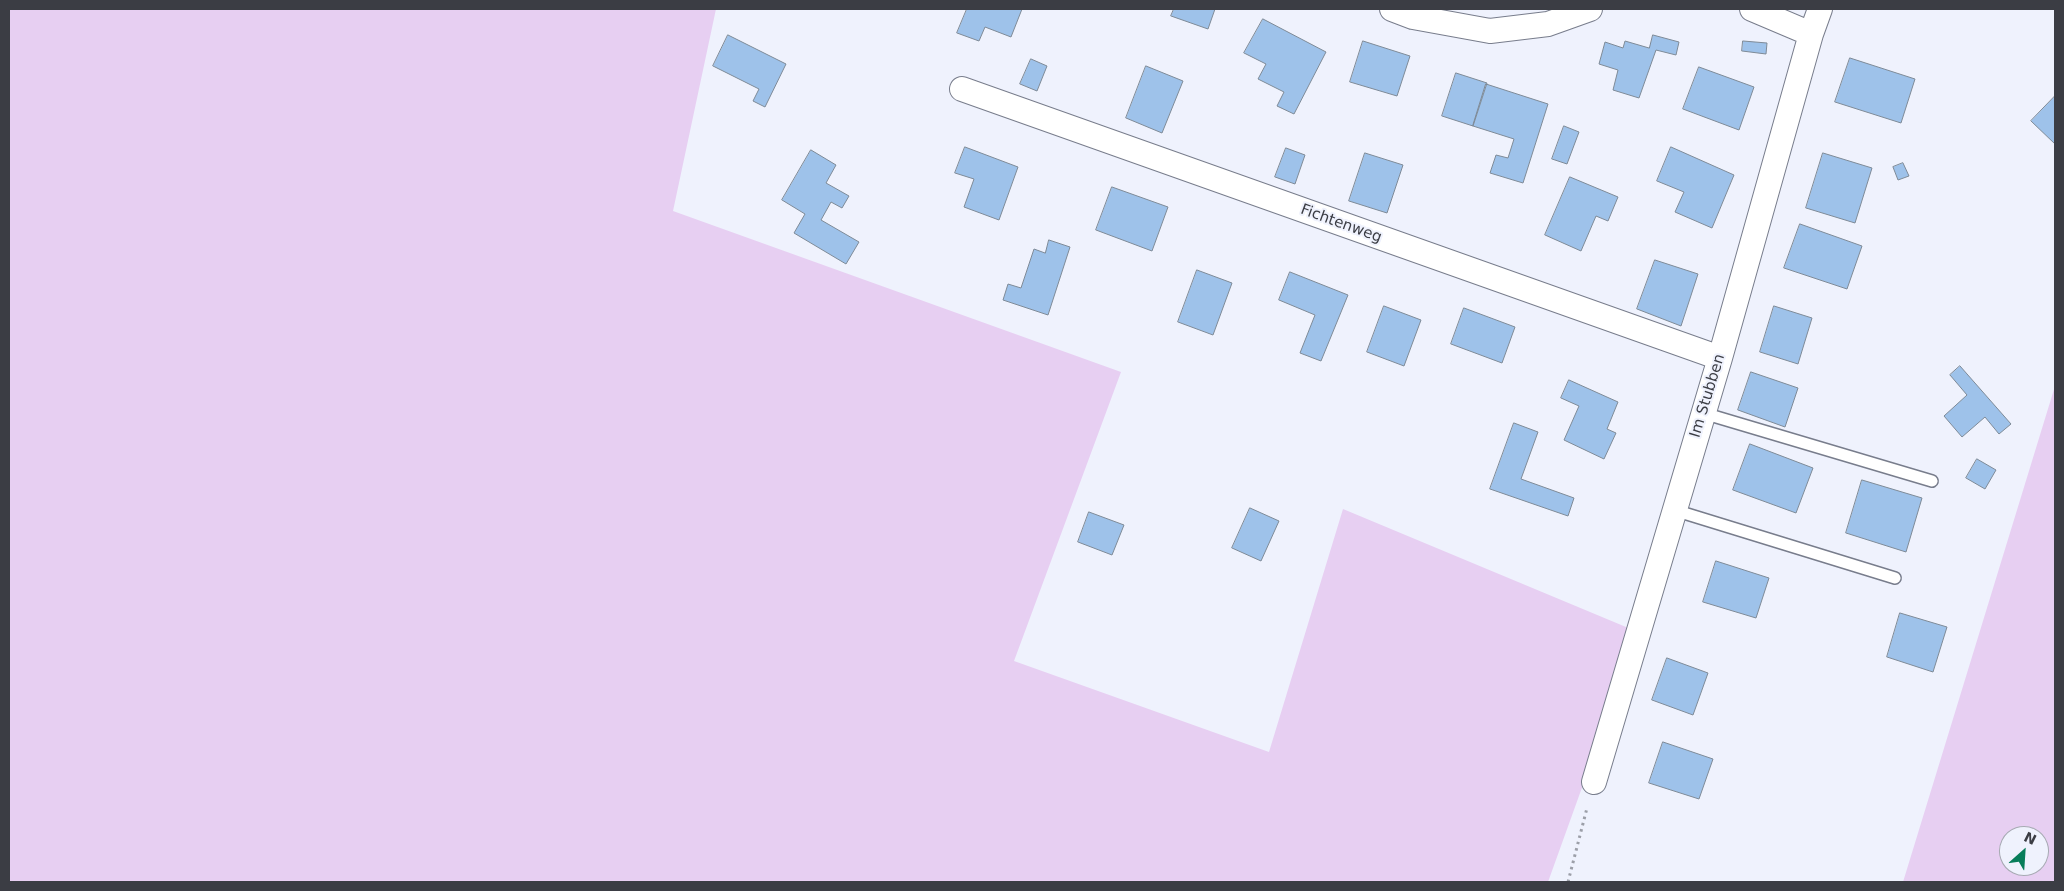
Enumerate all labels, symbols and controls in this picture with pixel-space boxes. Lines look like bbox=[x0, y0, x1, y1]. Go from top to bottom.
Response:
street label: Fichtenweg bbox=[1298, 201, 1384, 247]
street label: Im Stubben bbox=[1687, 352, 1729, 440]
north arrow bbox=[1999, 826, 2049, 876]
text: N bbox=[2021, 829, 2039, 848]

